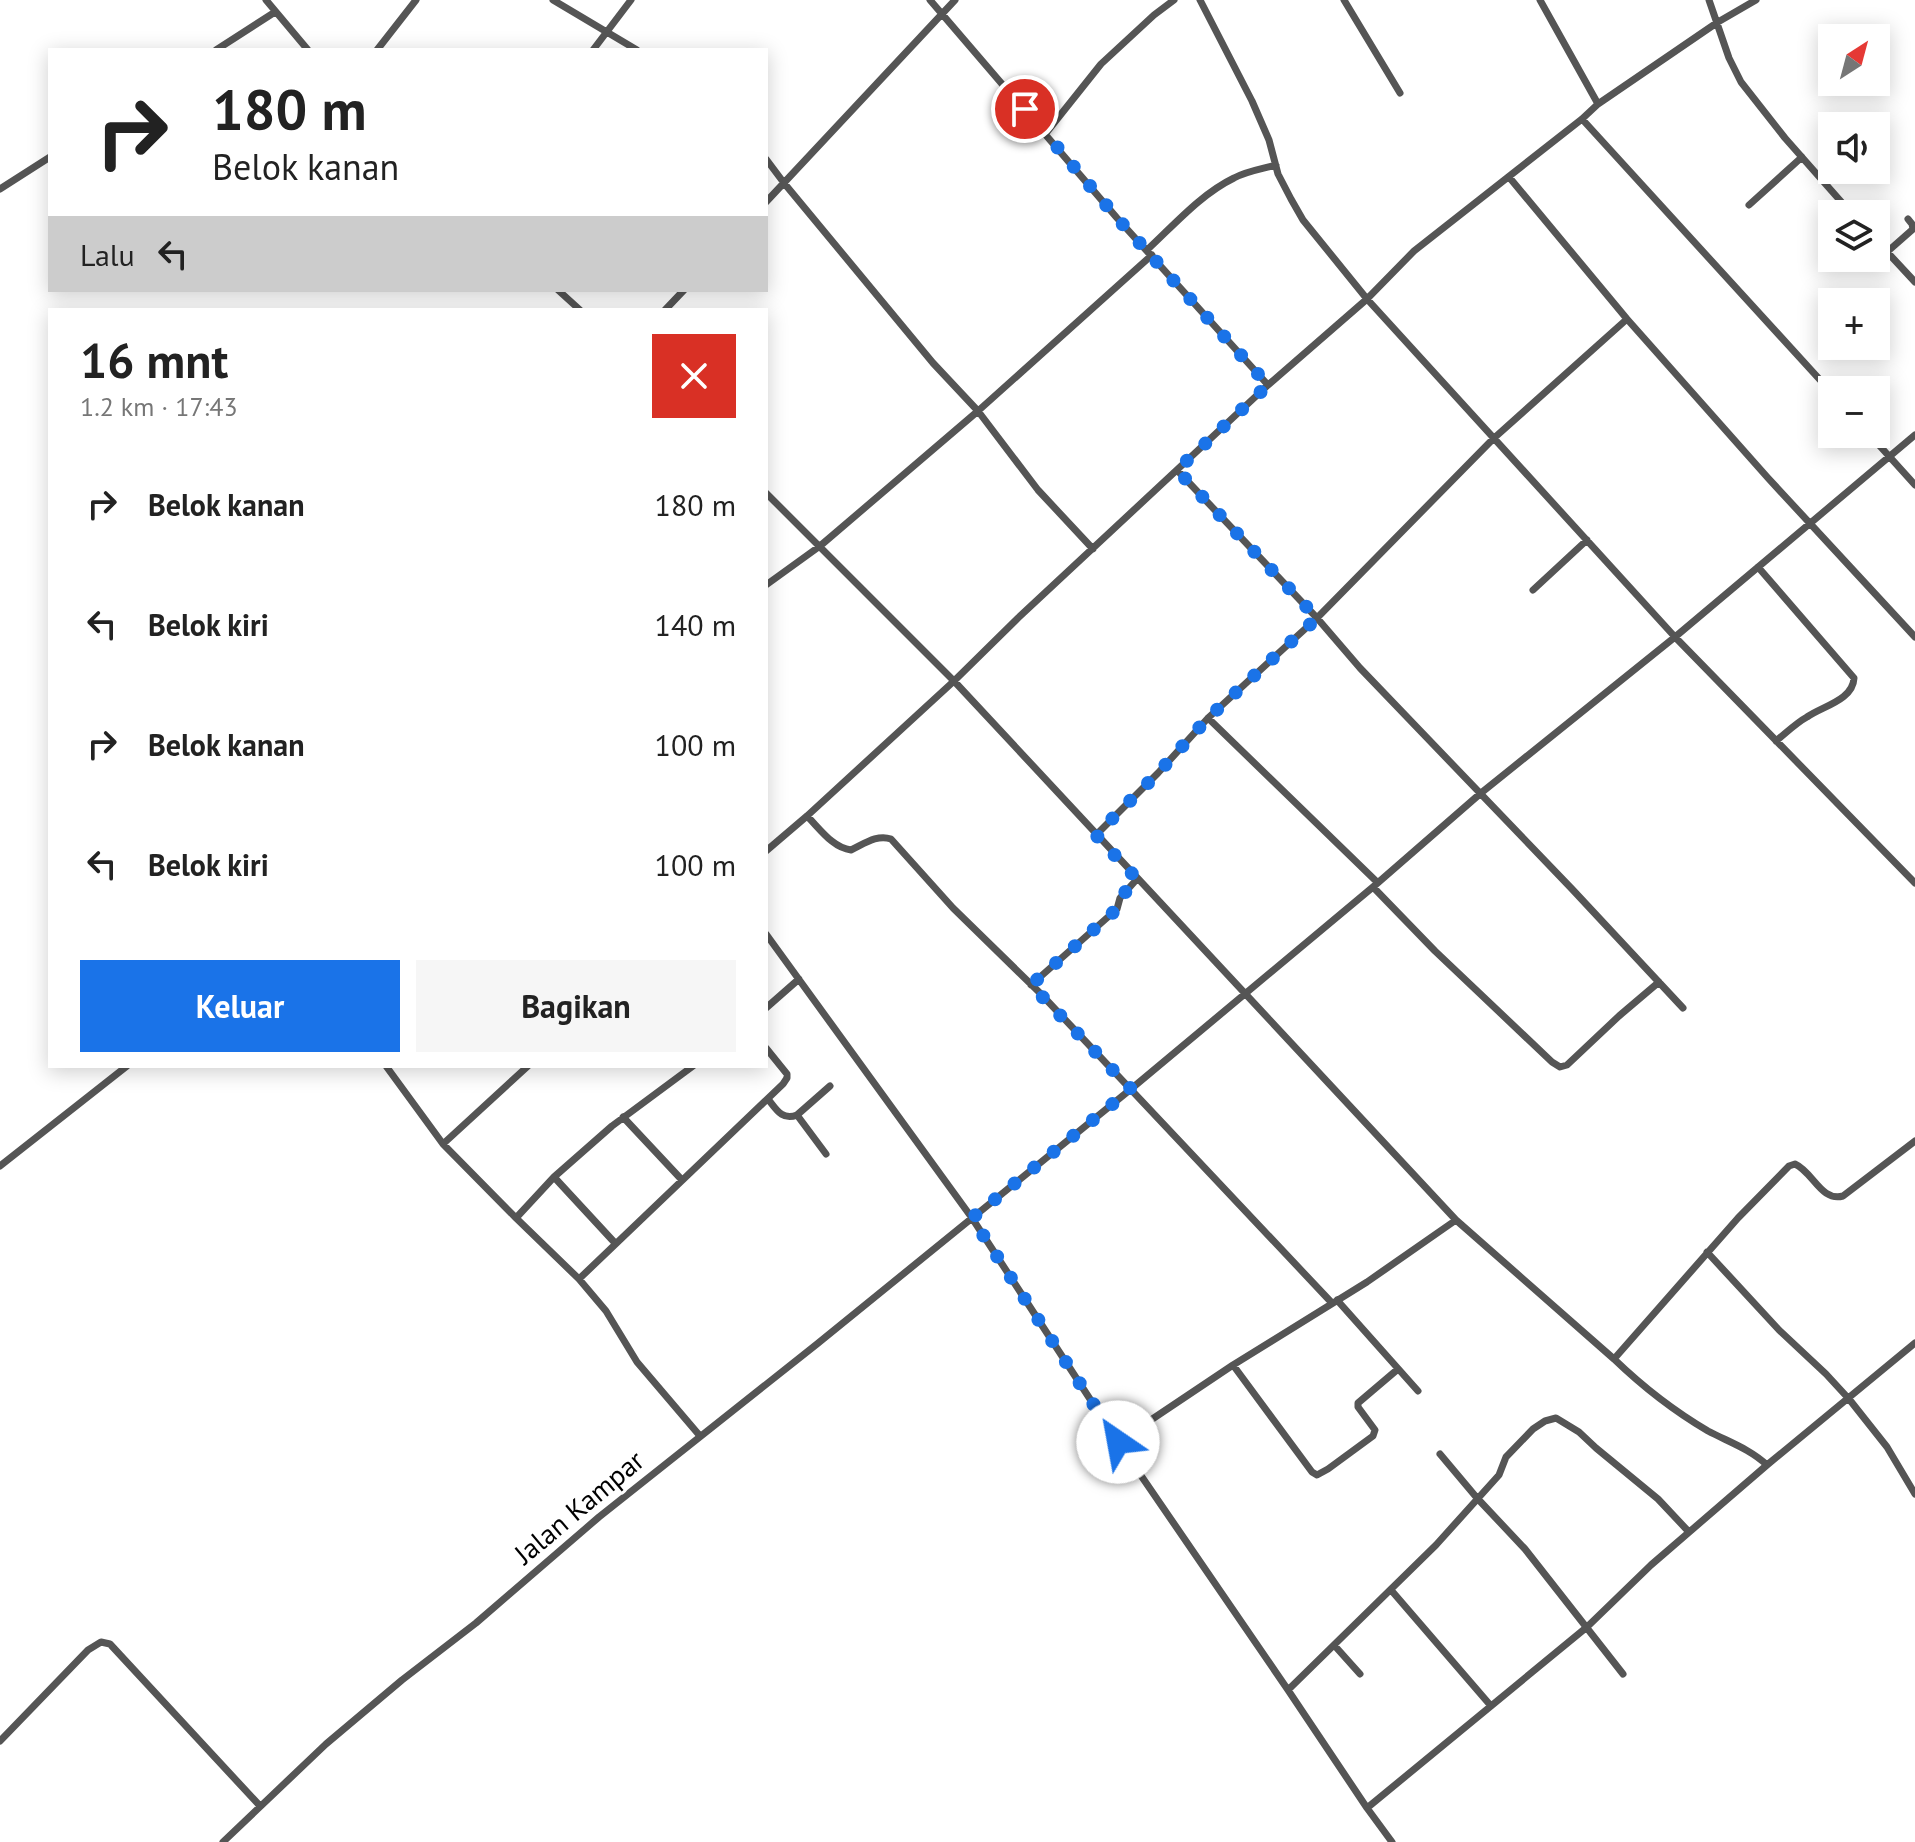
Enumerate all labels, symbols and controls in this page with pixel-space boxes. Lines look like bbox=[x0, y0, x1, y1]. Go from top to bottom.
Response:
north arrow bbox=[1818, 24, 1890, 96]
map controls bbox=[1818, 24, 1890, 448]
text: 180 m bbox=[212, 73, 367, 145]
pin bbox=[991, 75, 1059, 143]
icon: right bbox=[80, 80, 184, 184]
icon: arrive bbox=[1003, 87, 1047, 131]
button: sound bbox=[1818, 112, 1890, 184]
text: Belok kanan bbox=[212, 143, 399, 190]
button: layers bbox=[1818, 200, 1890, 272]
icon: left bbox=[151, 232, 195, 276]
text: Lalu bbox=[80, 235, 135, 274]
button: + bbox=[1818, 288, 1890, 360]
text: 16 mnt bbox=[80, 329, 228, 391]
button: close bbox=[652, 334, 736, 418]
button: − bbox=[1818, 376, 1890, 448]
text: 1.2 km · 17:43 bbox=[80, 390, 238, 423]
icon: right bbox=[80, 482, 124, 526]
text: Belok kanan bbox=[148, 485, 305, 524]
text: 180 m bbox=[655, 485, 736, 524]
icon: left bbox=[80, 602, 124, 646]
text: Belok kiri bbox=[148, 605, 269, 644]
text: 140 m bbox=[655, 605, 736, 644]
icon: right bbox=[80, 722, 124, 766]
text: Belok kanan bbox=[148, 725, 305, 764]
text: 100 m bbox=[655, 725, 736, 764]
icon: left bbox=[80, 842, 124, 886]
text: Belok kiri bbox=[148, 845, 269, 884]
text: 100 m bbox=[655, 845, 736, 884]
button: Keluar bbox=[80, 960, 400, 1052]
button: Bagikan bbox=[416, 960, 736, 1052]
position arrow bbox=[1076, 1400, 1160, 1484]
street label: Jalan Kampar bbox=[505, 1441, 652, 1572]

